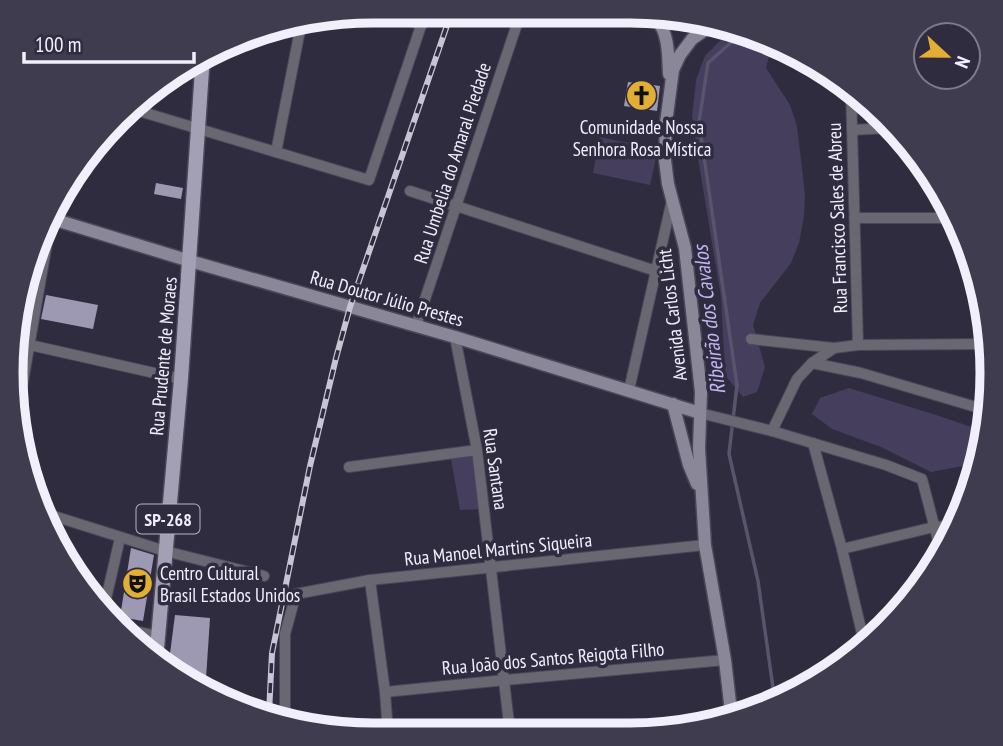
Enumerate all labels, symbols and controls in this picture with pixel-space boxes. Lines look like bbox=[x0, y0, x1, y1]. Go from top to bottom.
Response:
scale bar bbox=[24, 21, 194, 65]
north arrow bbox=[912, 21, 982, 91]
text: 100 m bbox=[35, 31, 81, 58]
text: N bbox=[950, 53, 976, 72]
street label: Rua Umbelia do Amaral Piedade bbox=[408, 59, 496, 267]
church icon: Comunidade Nossa Senhora Rosa Mística bbox=[625, 79, 659, 113]
place label: Comunidade Nossa Senhora Rosa Mística bbox=[573, 115, 711, 161]
street label: Rua Francisco Sales de Abreu bbox=[822, 122, 852, 314]
water label: Ribeirão dos Cavalos bbox=[686, 242, 732, 396]
street label: Avenida Carlos Licht bbox=[652, 247, 692, 382]
street label: Rua Doutor Júlio Prestes bbox=[308, 265, 466, 331]
street label: Rua Prudente de Moraes bbox=[144, 276, 182, 436]
street label: Rua Santana bbox=[478, 427, 514, 511]
road number: SP-268 bbox=[136, 504, 200, 534]
street label: Rua Manoel Martins Siqueira bbox=[403, 527, 593, 571]
place label: Centro Cultural Brasil Estados Unidos bbox=[160, 561, 300, 607]
theatre icon: Centro Cultural Brasil Estados Unidos bbox=[120, 567, 154, 601]
street label: Rua João dos Santos Reigota Filho bbox=[441, 636, 665, 680]

